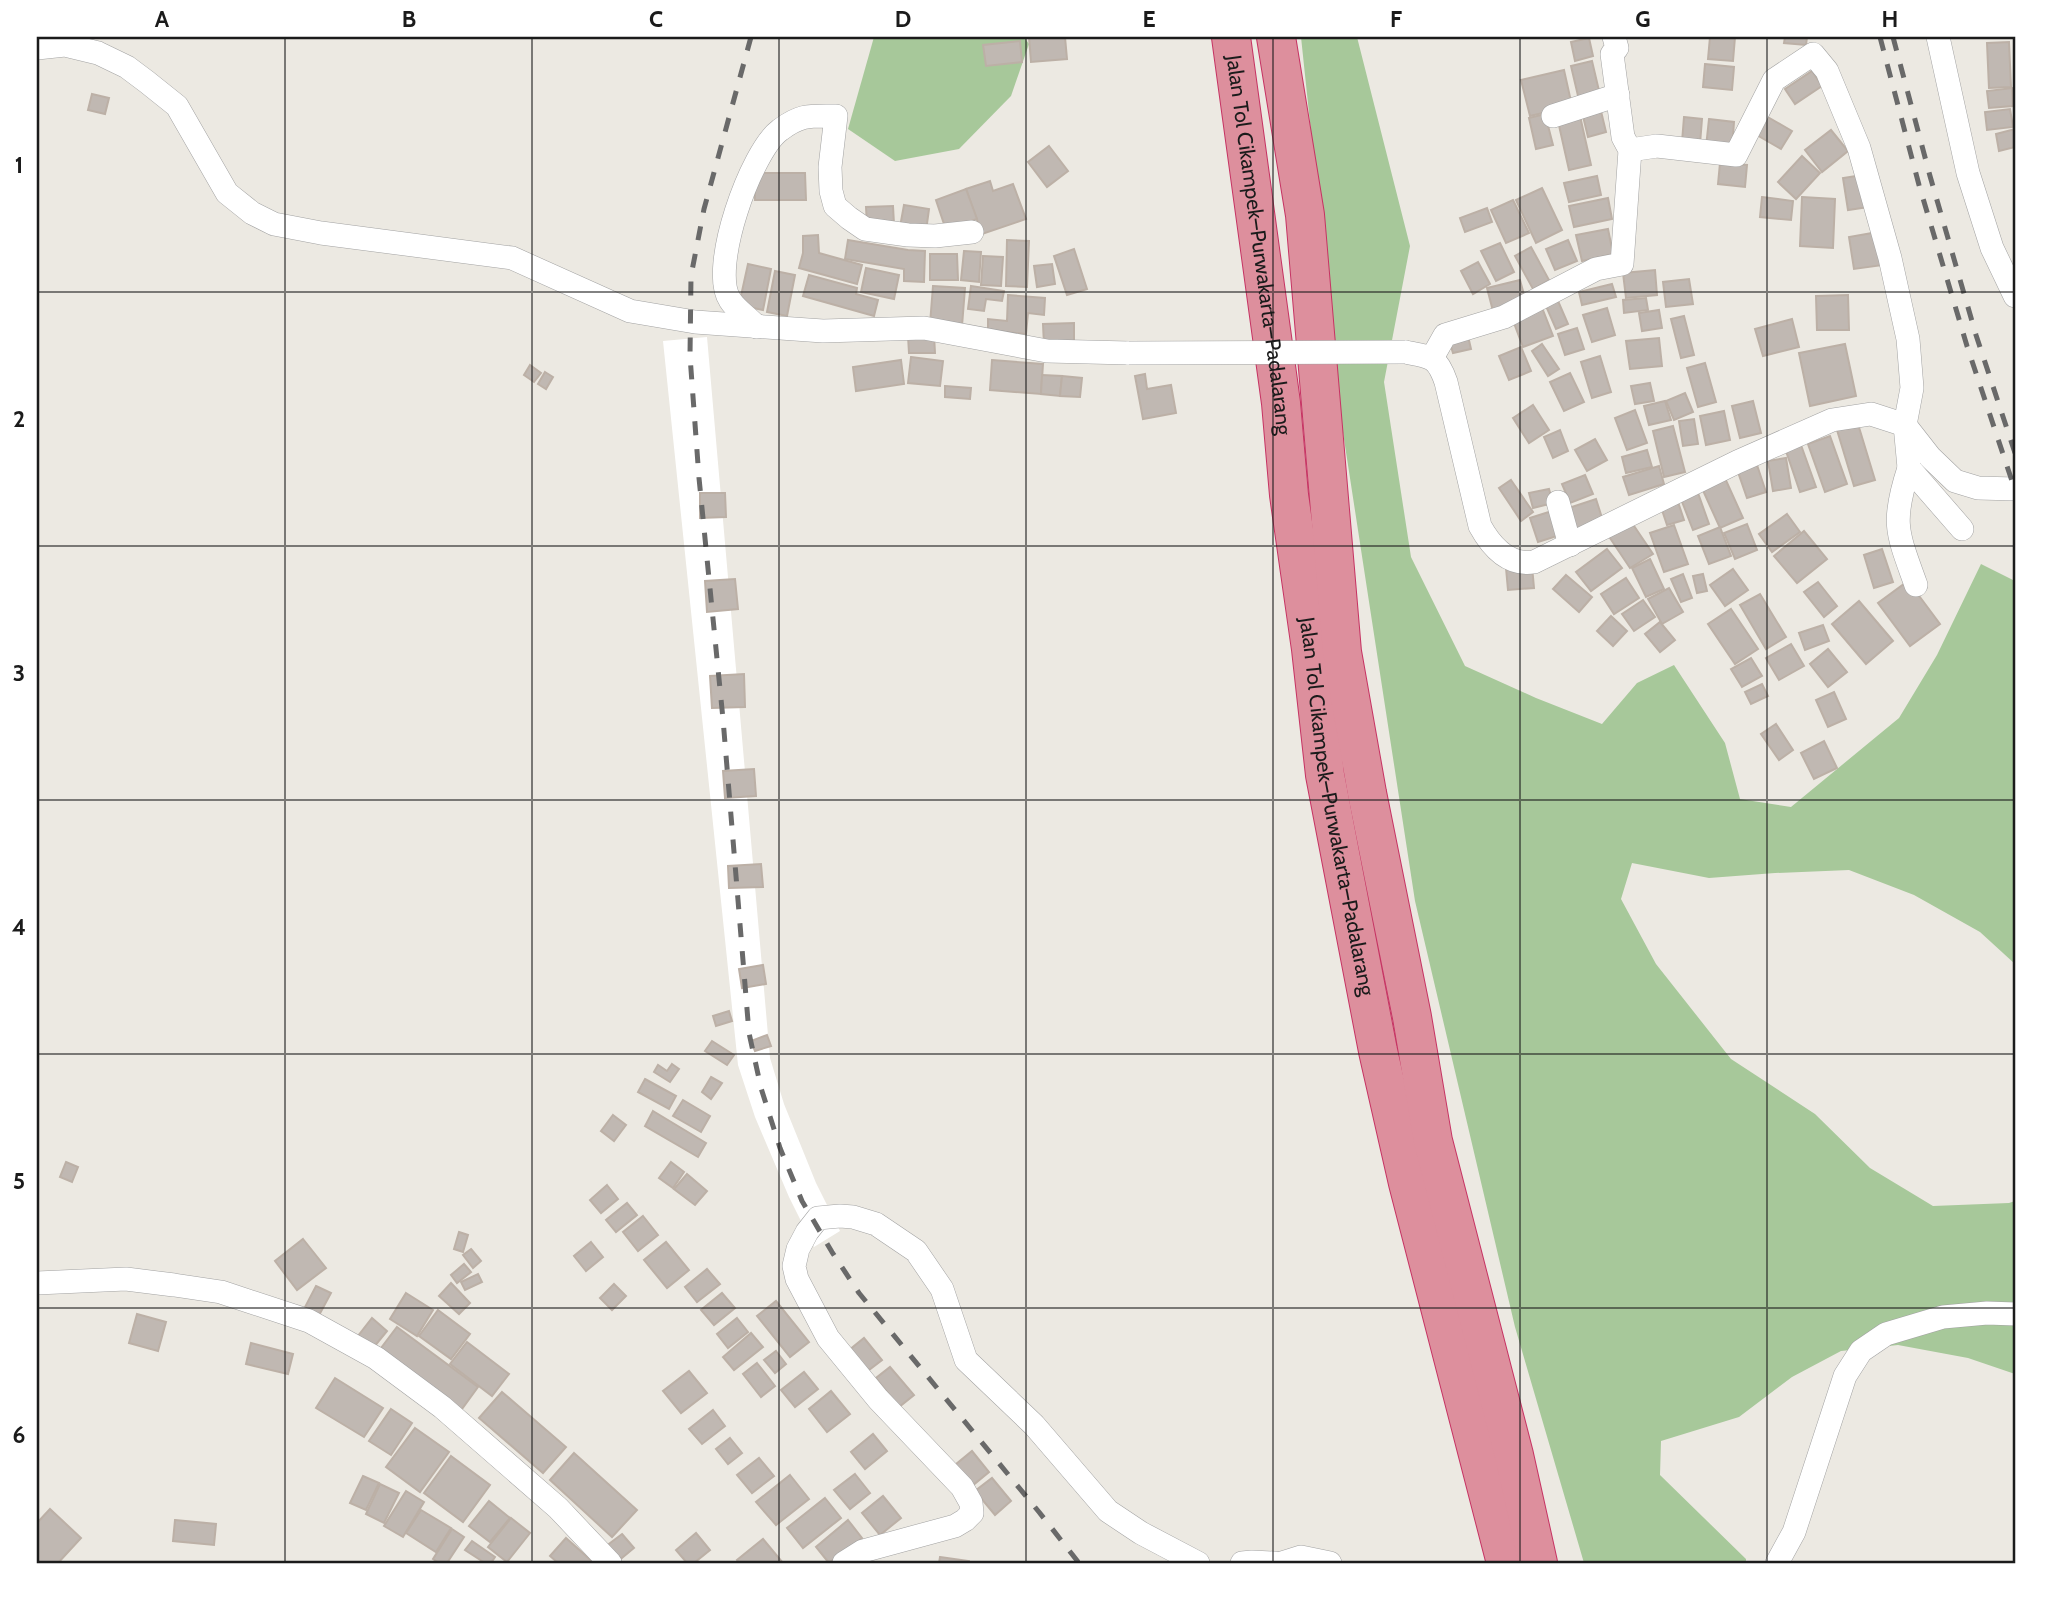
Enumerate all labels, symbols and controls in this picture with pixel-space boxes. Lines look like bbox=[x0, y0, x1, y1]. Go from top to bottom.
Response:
text: A bbox=[155, 5, 170, 33]
text: B bbox=[402, 5, 416, 33]
text: C bbox=[649, 5, 663, 33]
text: D bbox=[895, 5, 911, 33]
text: E bbox=[1142, 5, 1156, 33]
text: F bbox=[1390, 5, 1402, 33]
text: G bbox=[1635, 5, 1651, 33]
text: H bbox=[1882, 5, 1898, 33]
street label: Jalan Tol Cikampek–Purwakarta–Padalarang bbox=[1221, 52, 1297, 437]
text: 1 bbox=[15, 151, 23, 179]
text: 2 bbox=[13, 405, 25, 433]
street label: Jalan Tol Cikampek–Purwakarta–Padalarang bbox=[1294, 614, 1380, 998]
text: 3 bbox=[13, 659, 25, 687]
text: 4 bbox=[12, 913, 26, 941]
text: 5 bbox=[13, 1167, 25, 1195]
text: 6 bbox=[13, 1421, 25, 1449]

